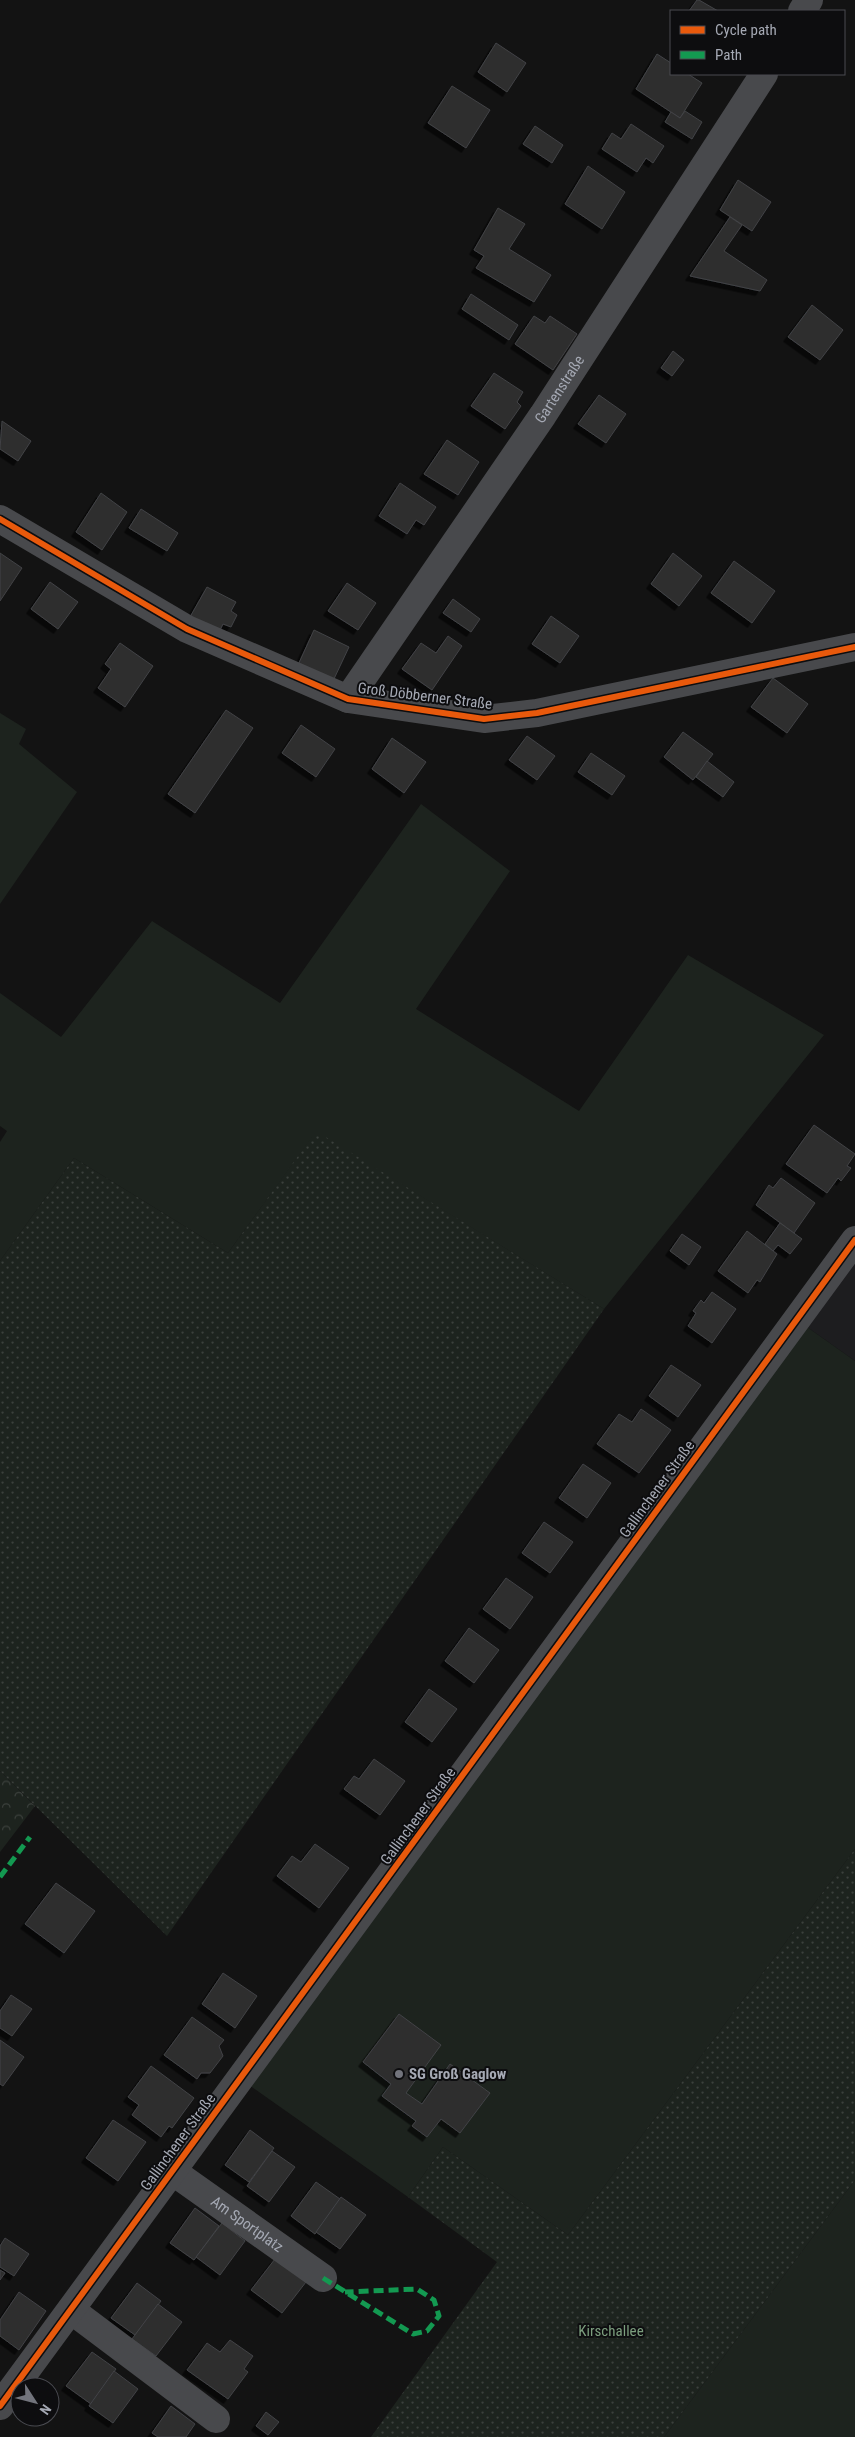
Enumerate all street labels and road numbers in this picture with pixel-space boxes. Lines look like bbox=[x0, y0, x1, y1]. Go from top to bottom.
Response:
street label: Gartenstraße bbox=[531, 352, 588, 427]
street label: Groß Döbberner Straße bbox=[357, 679, 493, 713]
street label: Gallinchener Straße bbox=[616, 1437, 698, 1541]
street label: Gallinchener Straße bbox=[377, 1764, 459, 1868]
street label: Gallinchener Straße bbox=[137, 2090, 219, 2194]
street label: Am Sportplatz bbox=[207, 2192, 287, 2256]

